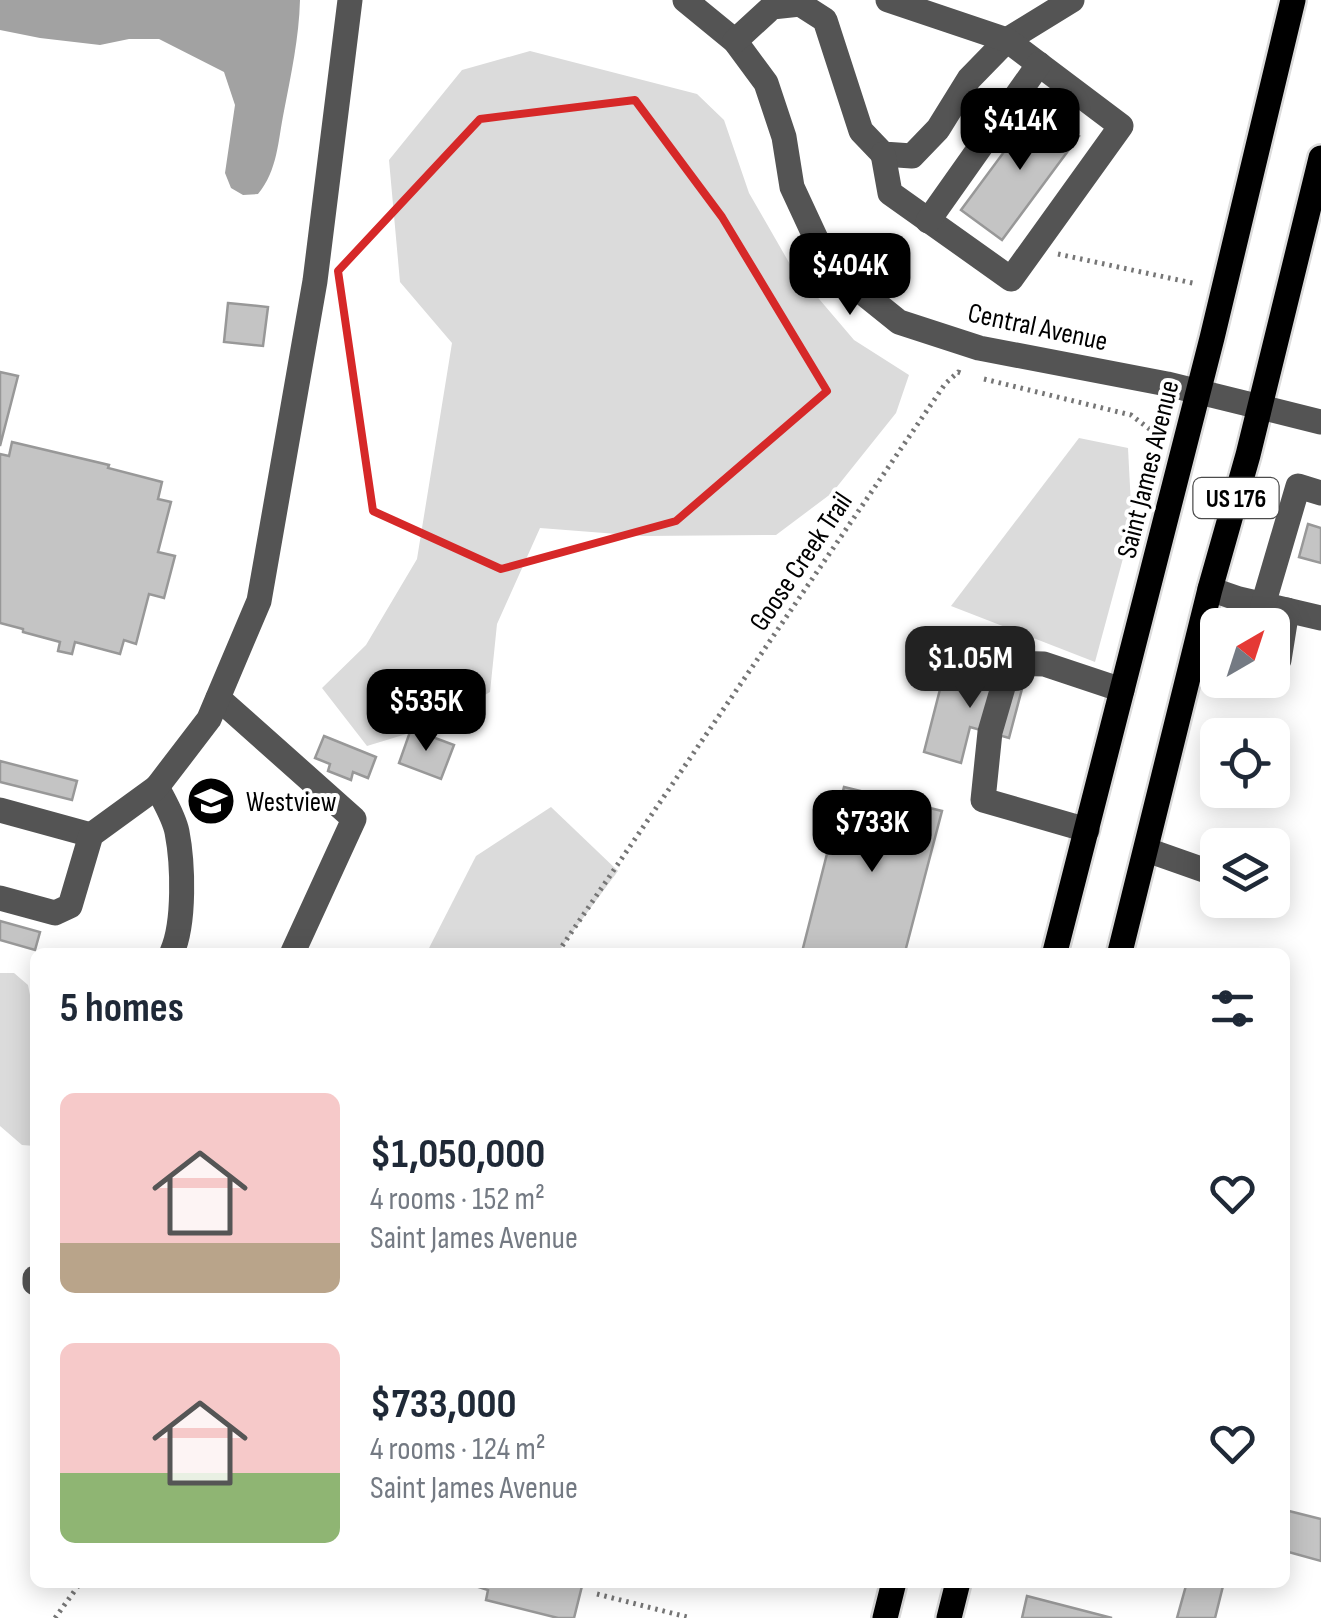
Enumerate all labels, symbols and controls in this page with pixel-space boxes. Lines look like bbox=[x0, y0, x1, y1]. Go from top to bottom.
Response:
pin: $414K bbox=[950, 88, 1090, 173]
text: $414K bbox=[983, 101, 1057, 140]
pin: $404K bbox=[780, 233, 920, 318]
text: $404K bbox=[811, 246, 889, 285]
street label: Central Avenue bbox=[965, 297, 1110, 358]
street label: Saint James Avenue bbox=[1110, 377, 1186, 562]
road number: US 176 bbox=[1194, 478, 1278, 518]
street label: Goose Creek Trail bbox=[743, 486, 860, 637]
north arrow bbox=[1200, 608, 1290, 698]
map controls bbox=[1200, 608, 1290, 918]
pin: $1.05M bbox=[889, 626, 1051, 711]
text: $1.05M bbox=[927, 639, 1013, 678]
pin: $535K bbox=[356, 669, 496, 754]
text: $535K bbox=[389, 682, 463, 721]
button: locate bbox=[1200, 718, 1290, 808]
school or university icon: Westview bbox=[185, 775, 237, 827]
place label: Westview bbox=[246, 786, 337, 819]
pin: $733K bbox=[802, 790, 942, 875]
text: $733K bbox=[835, 803, 909, 842]
button: layers bbox=[1200, 828, 1290, 918]
icon: filters bbox=[1205, 981, 1260, 1036]
text: 5 homes bbox=[60, 983, 184, 1034]
text: $1,050,000 bbox=[370, 1129, 545, 1180]
icon: home bbox=[140, 1133, 260, 1253]
icon: heart bbox=[1205, 1166, 1260, 1221]
text: 4 rooms · 152 m² bbox=[370, 1180, 545, 1219]
text: Saint James Avenue bbox=[370, 1219, 578, 1258]
text: $733,000 bbox=[370, 1379, 516, 1430]
icon: home bbox=[140, 1383, 260, 1503]
icon: heart bbox=[1205, 1416, 1260, 1471]
text: 4 rooms · 124 m² bbox=[370, 1430, 546, 1469]
text: Saint James Avenue bbox=[370, 1469, 578, 1508]

